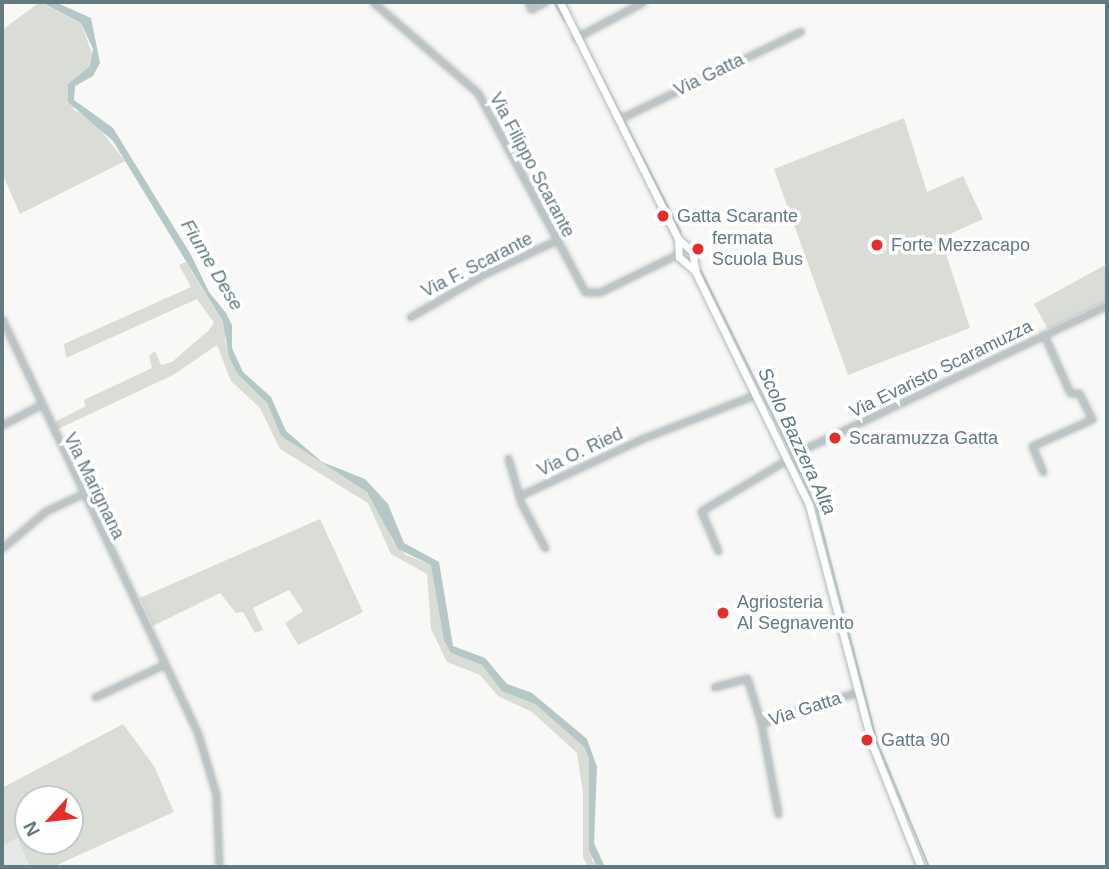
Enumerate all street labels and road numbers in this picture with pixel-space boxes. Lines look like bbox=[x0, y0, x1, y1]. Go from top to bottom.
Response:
street label: Via Gatta bbox=[671, 49, 747, 101]
street label: Via Filippo Scarante bbox=[485, 89, 579, 241]
street label: Via F. Scarante bbox=[418, 228, 536, 302]
street label: Via Evaristo Scaramuzza bbox=[846, 315, 1036, 423]
street label: Via O. Ried bbox=[534, 423, 626, 481]
street label: Via Marignana bbox=[59, 429, 129, 543]
street label: Via Gatta bbox=[766, 687, 844, 731]

